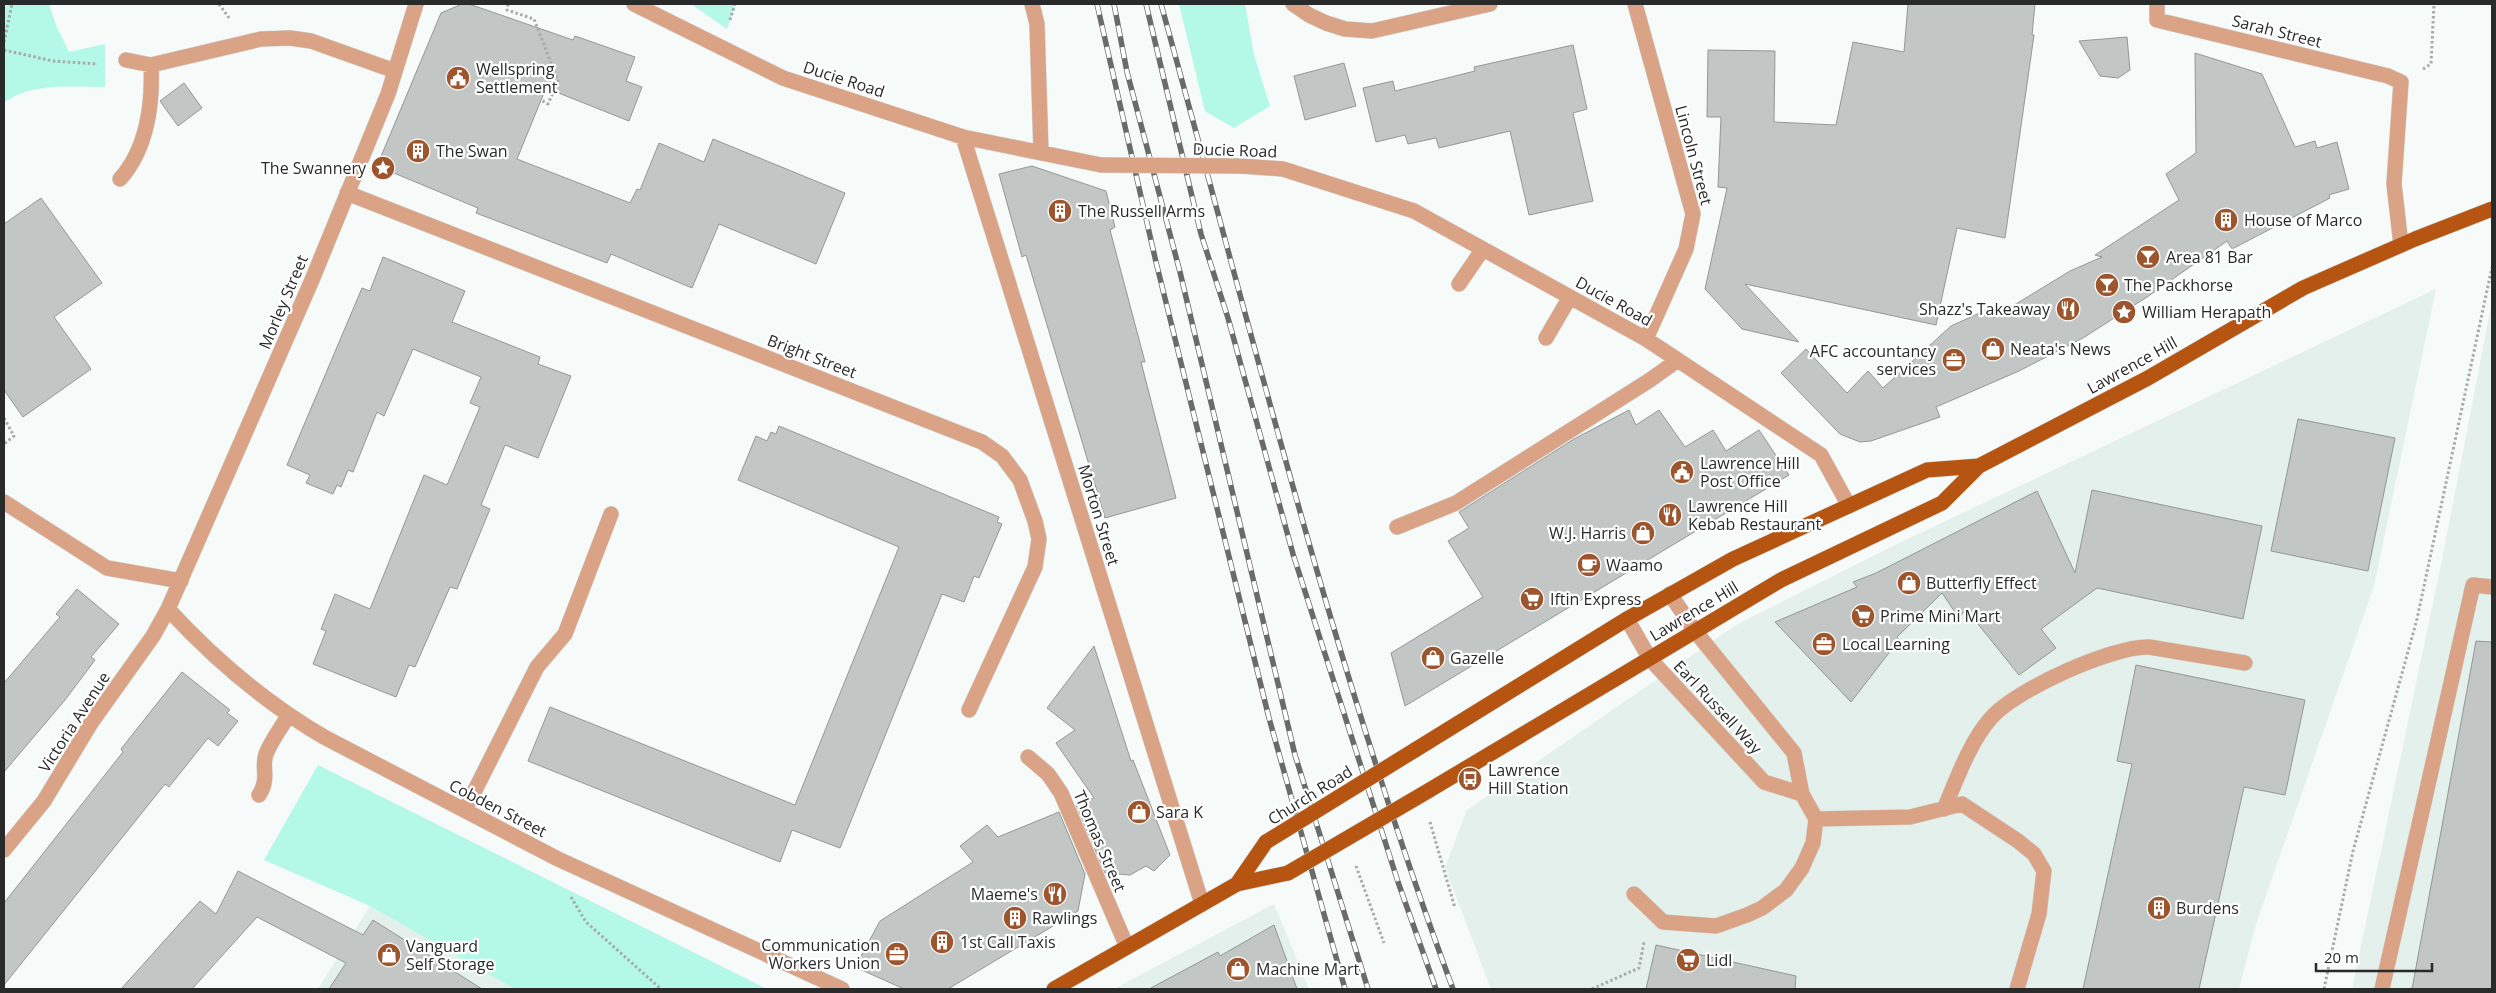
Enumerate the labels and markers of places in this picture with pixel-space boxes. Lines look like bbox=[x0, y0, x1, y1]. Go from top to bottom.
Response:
place label: Wellspring Settlement bbox=[476, 58, 558, 98]
public building icon: Wellspring Settlement bbox=[445, 65, 471, 91]
building icon: The Swan bbox=[405, 138, 431, 164]
place label: The Swan bbox=[436, 140, 508, 162]
place icon: The Swannery bbox=[370, 155, 396, 181]
place label: The Swannery bbox=[261, 157, 367, 179]
building icon: The Russell Arms bbox=[1047, 198, 1073, 224]
place label: The Russell Arms bbox=[1078, 200, 1205, 222]
building icon: House of Marco bbox=[2213, 207, 2239, 233]
place label: House of Marco bbox=[2244, 209, 2362, 231]
bar icon: Area 81 Bar bbox=[2135, 244, 2161, 270]
place label: Area 81 Bar bbox=[2166, 246, 2253, 268]
bar icon: The Packhorse bbox=[2094, 272, 2120, 298]
place label: The Packhorse bbox=[2124, 274, 2233, 296]
restaurant icon: Shazz's Takeaway bbox=[2055, 296, 2081, 322]
place label: Shazz's Takeaway bbox=[1919, 298, 2051, 320]
place icon: William Herapath bbox=[2111, 299, 2137, 325]
place label: William Herapath bbox=[2142, 301, 2271, 323]
shop icon: Neata's News bbox=[1980, 336, 2006, 362]
place label: Neata's News bbox=[2010, 338, 2111, 360]
place label: AFC accountancy services bbox=[1810, 340, 1937, 380]
office icon: AFC accountancy services bbox=[1941, 347, 1967, 373]
place label: Lawrence Hill Post Office bbox=[1700, 452, 1800, 492]
public building icon: Lawrence Hill Post Office bbox=[1669, 459, 1695, 485]
place label: Lawrence Hill Kebab Restaurant bbox=[1688, 495, 1822, 535]
restaurant icon: Lawrence Hill Kebab Restaurant bbox=[1657, 502, 1683, 528]
shop icon: W.J. Harris bbox=[1630, 520, 1656, 546]
place label: W.J. Harris bbox=[1549, 522, 1626, 544]
cafe icon: Waamo bbox=[1576, 552, 1602, 578]
place label: Waamo bbox=[1606, 554, 1663, 576]
shop icon: Butterfly Effect bbox=[1896, 570, 1922, 596]
place label: Butterfly Effect bbox=[1926, 572, 2037, 594]
supermarket icon: Iftin Express bbox=[1519, 586, 1545, 612]
place label: Iftin Express bbox=[1550, 588, 1641, 610]
supermarket icon: Prime Mini Mart bbox=[1850, 603, 1876, 629]
place label: Prime Mini Mart bbox=[1880, 605, 2000, 627]
office icon: Local Learning bbox=[1811, 631, 1837, 657]
place label: Local Learning bbox=[1842, 633, 1950, 655]
shop icon: Gazelle bbox=[1420, 645, 1446, 671]
place label: Gazelle bbox=[1450, 647, 1504, 669]
place label: Lawrence Hill Station bbox=[1488, 759, 1569, 799]
bus stop icon: Lawrence Hill Station bbox=[1457, 766, 1483, 792]
shop icon: Sara K bbox=[1126, 799, 1152, 825]
place label: Sara K bbox=[1156, 801, 1203, 823]
restaurant icon: Maeme's bbox=[1042, 881, 1068, 907]
place label: Maeme's bbox=[971, 883, 1038, 905]
building icon: Burdens bbox=[2146, 895, 2172, 921]
place label: Burdens bbox=[2176, 897, 2239, 919]
building icon: Rawlings bbox=[1002, 905, 1028, 931]
place label: Rawlings bbox=[1032, 907, 1097, 929]
building icon: 1st Call Taxis bbox=[929, 929, 955, 955]
place label: 1st Call Taxis bbox=[960, 931, 1056, 953]
place label: Communication Workers Union bbox=[761, 934, 880, 974]
place label: Vanguard Self Storage bbox=[406, 935, 495, 975]
office icon: Communication Workers Union bbox=[884, 941, 910, 967]
shop icon: Vanguard Self Storage bbox=[376, 942, 402, 968]
supermarket icon: Lidl bbox=[1675, 947, 1701, 973]
place label: Lidl bbox=[1706, 949, 1732, 971]
shop icon: Machine Mart bbox=[1225, 956, 1251, 982]
place label: Machine Mart bbox=[1256, 958, 1360, 980]

